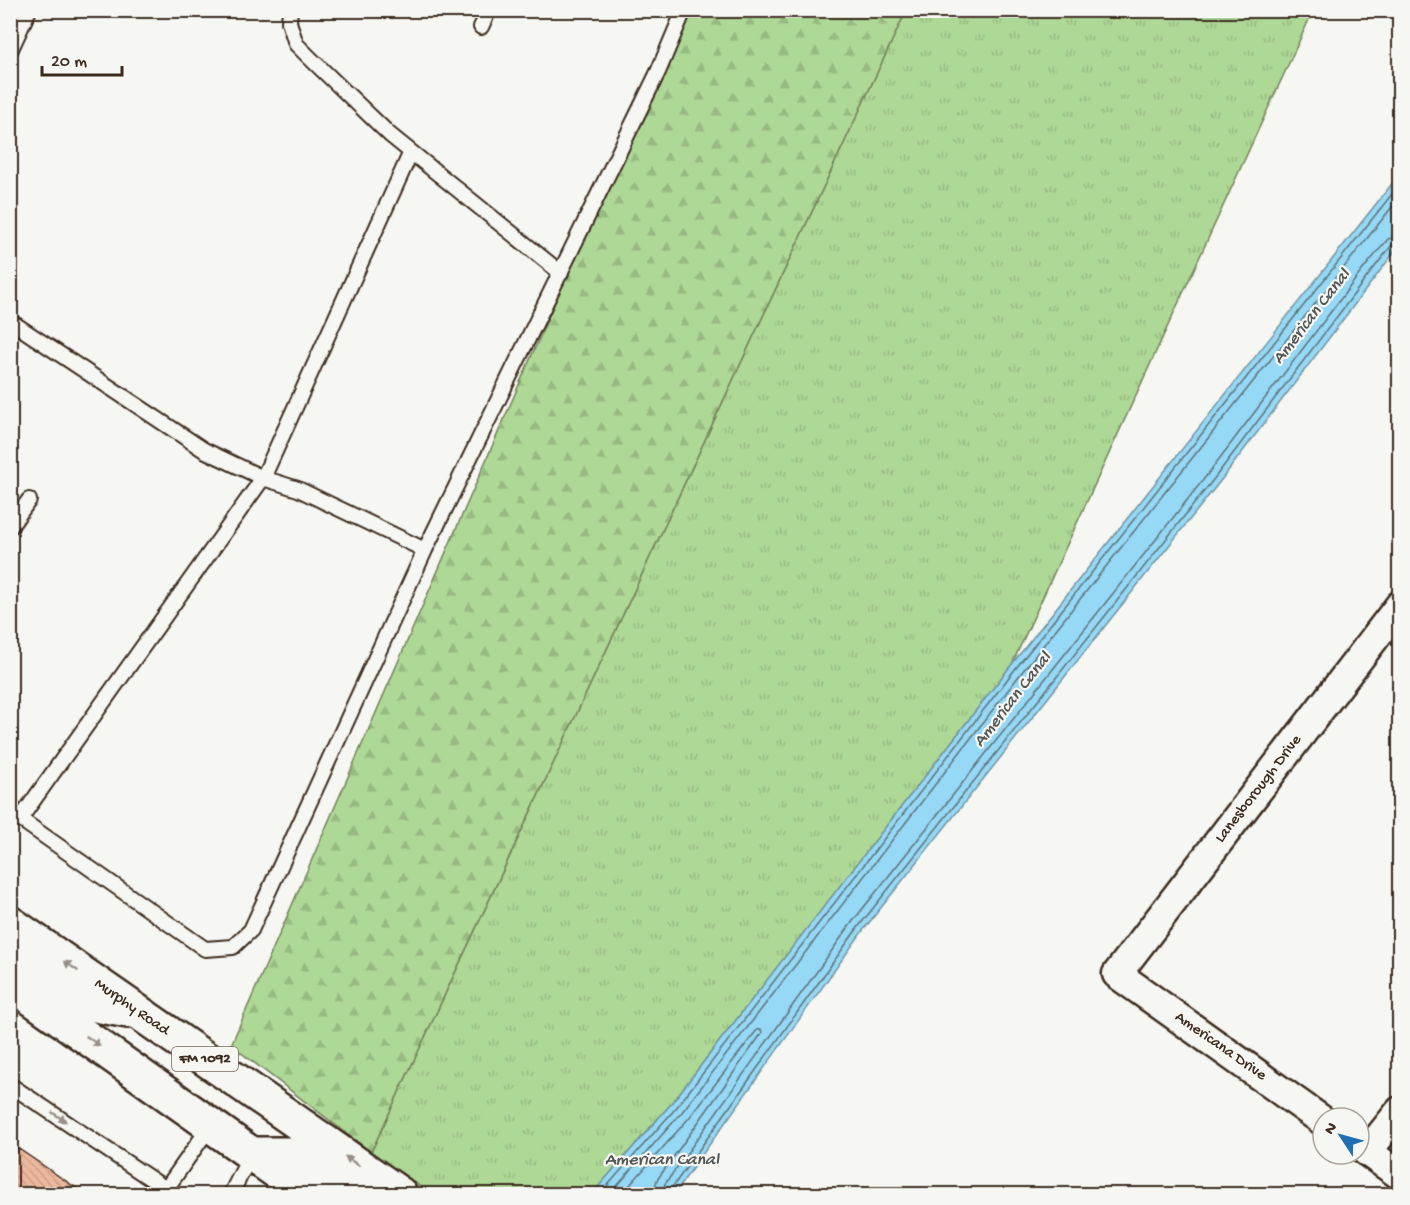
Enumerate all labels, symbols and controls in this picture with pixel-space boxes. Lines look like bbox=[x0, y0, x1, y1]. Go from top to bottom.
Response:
scale bar bbox=[42, 39, 122, 77]
text: 20 m bbox=[51, 52, 87, 73]
water label: American Canal bbox=[1269, 265, 1356, 368]
water label: American Canal bbox=[970, 648, 1057, 751]
street label: Lanesborough Drive bbox=[1211, 731, 1307, 847]
one-way arrow bbox=[64, 960, 80, 972]
street label: Murphy Road bbox=[90, 975, 174, 1041]
street label: Americana Drive bbox=[1170, 1008, 1270, 1086]
one-way arrow bbox=[84, 1035, 100, 1047]
road number: FM 1092 bbox=[172, 1047, 238, 1071]
north arrow bbox=[1311, 1106, 1371, 1166]
one-way arrow bbox=[51, 1111, 67, 1122]
text: N bbox=[1321, 1119, 1343, 1139]
water label: American Canal bbox=[605, 1150, 720, 1171]
one-way arrow bbox=[344, 1155, 360, 1167]

